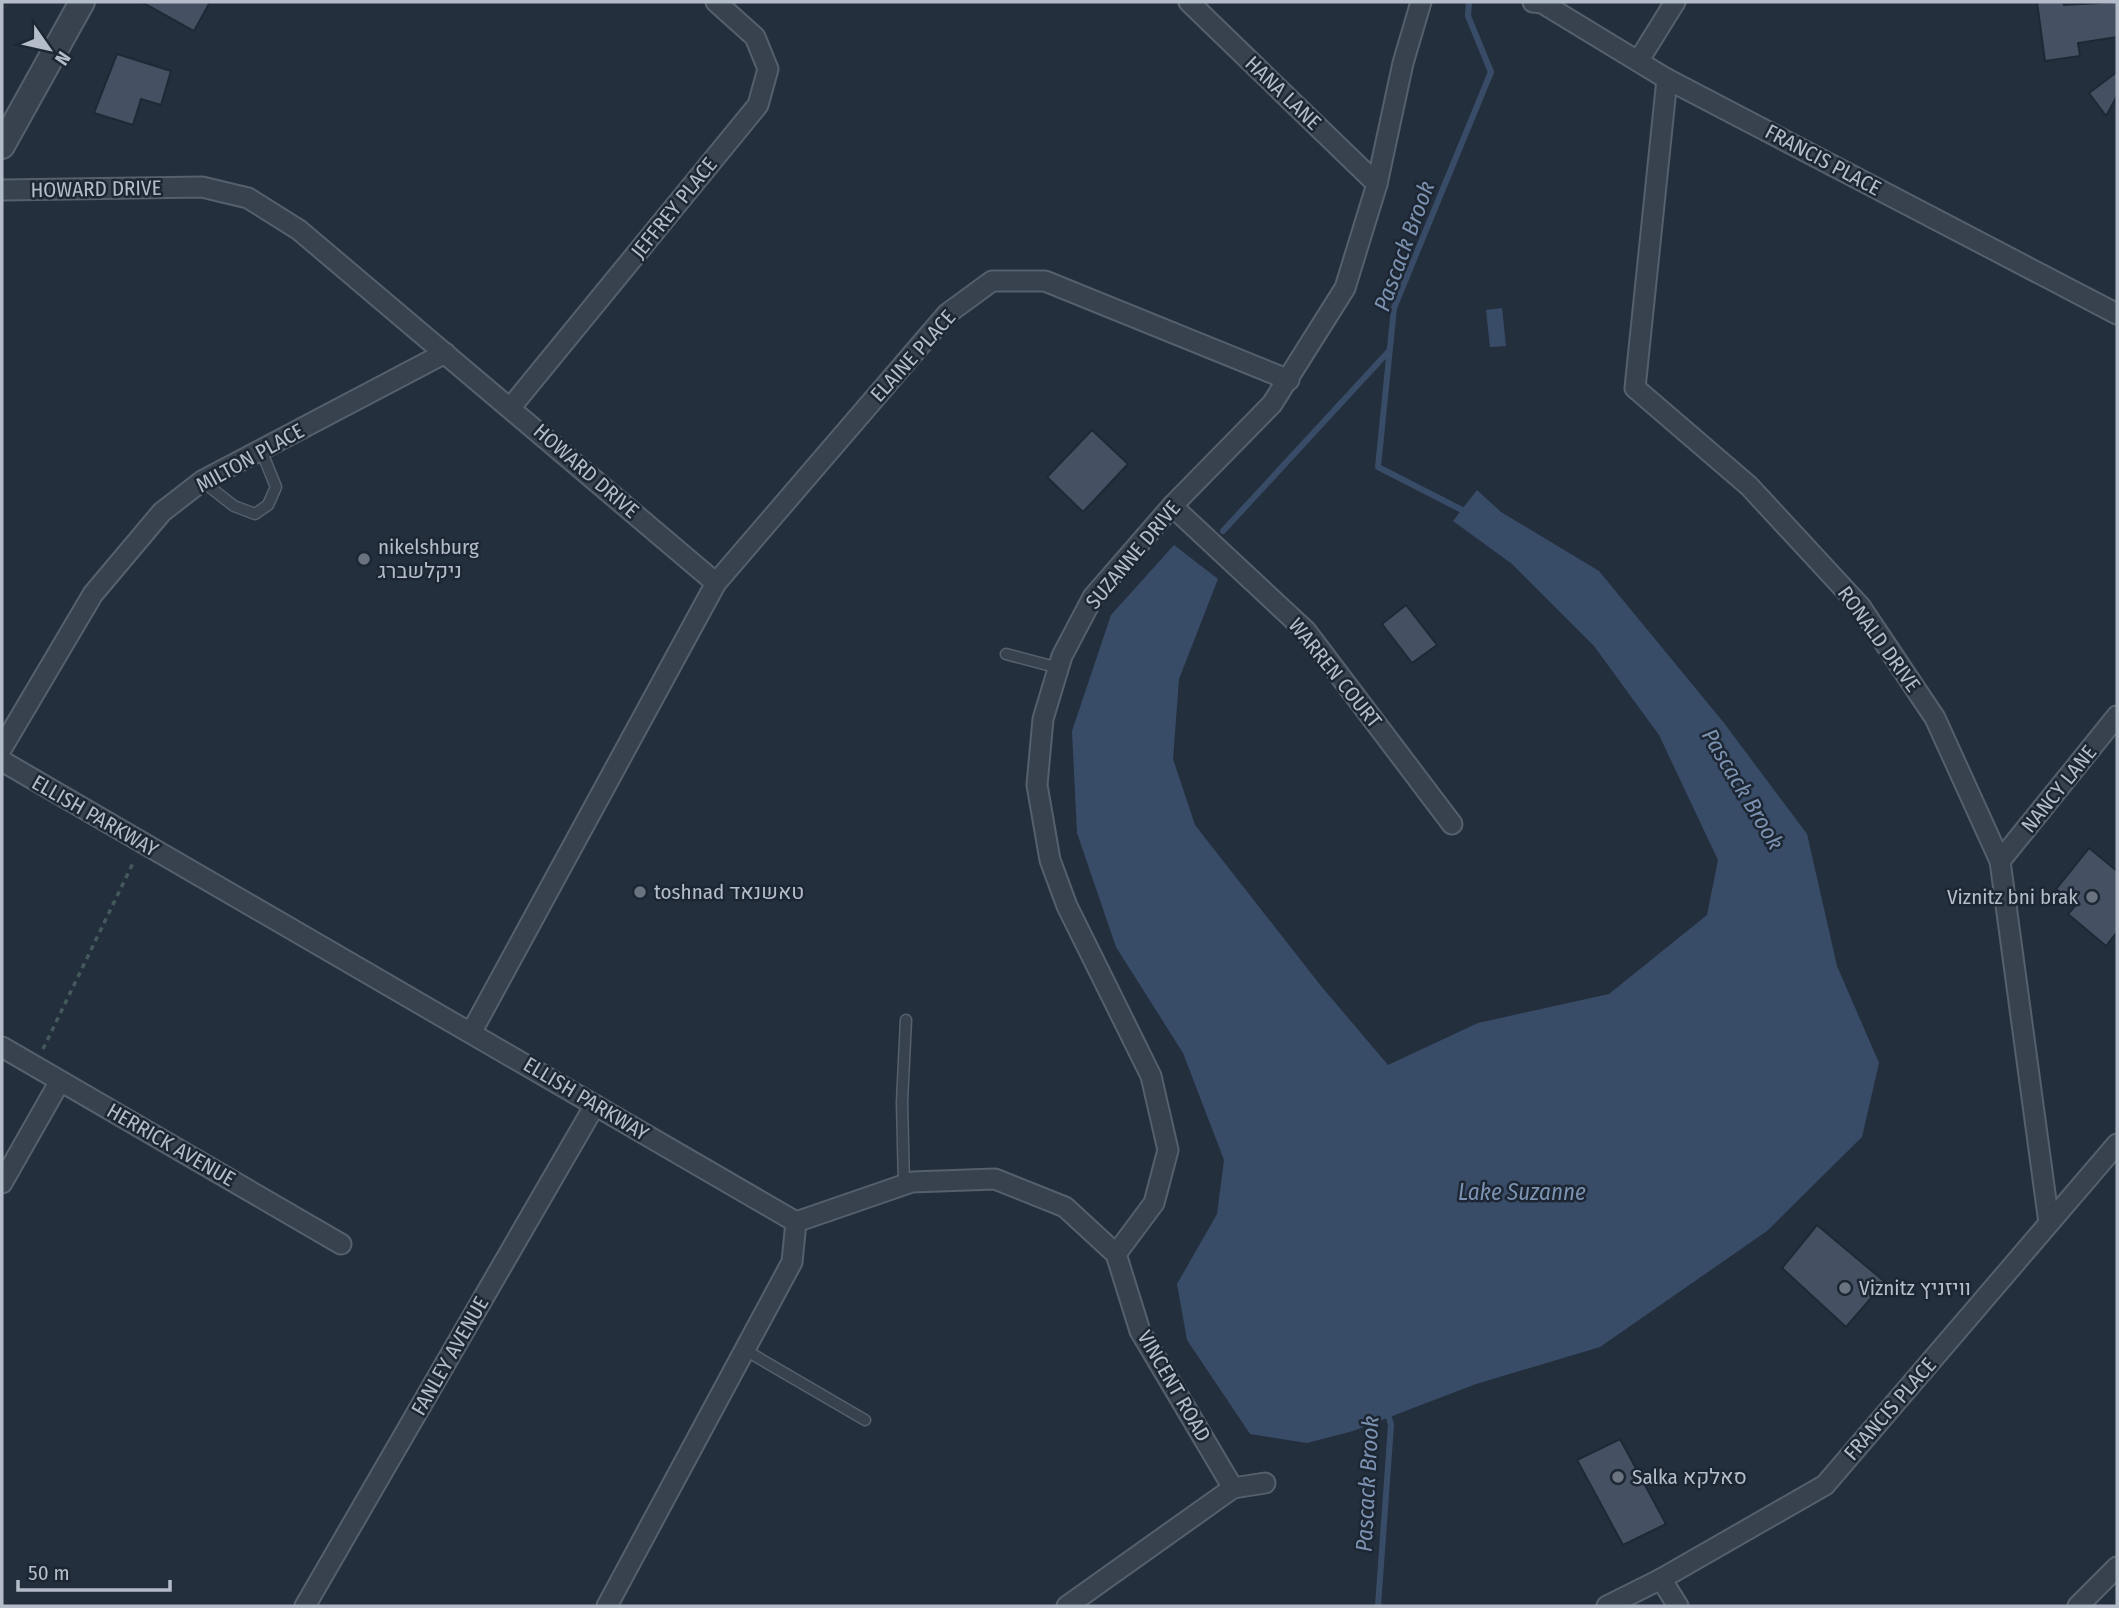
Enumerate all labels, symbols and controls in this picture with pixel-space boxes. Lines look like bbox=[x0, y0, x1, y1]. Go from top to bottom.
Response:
north arrow bbox=[14, 14, 84, 84]
text: N bbox=[50, 47, 75, 69]
street label: HANA LANE bbox=[1240, 50, 1326, 136]
street label: FRANCIS PLACE bbox=[1761, 119, 1886, 201]
street label: JEFFREY PLACE bbox=[625, 152, 723, 264]
street label: HOWARD DRIVE bbox=[30, 175, 162, 203]
water label: Pascack Brook bbox=[1368, 177, 1440, 315]
street label: ELAINE PLACE bbox=[865, 305, 961, 407]
street label: MILTON PLACE bbox=[191, 418, 309, 498]
street label: HOWARD DRIVE bbox=[528, 418, 644, 524]
street label: SUZANNE DRIVE bbox=[1080, 495, 1186, 614]
place label: nikelshburg ניקלשברג bbox=[378, 534, 479, 584]
marker: nikelshburg ניקלשברג bbox=[356, 551, 372, 567]
street label: RONALD DRIVE bbox=[1832, 581, 1926, 697]
street label: WARREN COURT bbox=[1283, 613, 1387, 733]
water label: Pascack Brook bbox=[1696, 723, 1790, 855]
street label: NANCY LANE bbox=[2016, 740, 2102, 838]
street label: ELLISH PARKWAY bbox=[27, 769, 163, 863]
place label: toshnad טאשנאד bbox=[654, 879, 804, 905]
marker: toshnad טאשנאד bbox=[632, 884, 648, 900]
place label: Viznitz bni brak bbox=[1947, 884, 2078, 910]
marker: Viznitz bni brak bbox=[2084, 889, 2100, 905]
street label: ELLISH PARKWAY bbox=[519, 1051, 654, 1147]
street label: HERRICK AVENUE bbox=[102, 1098, 240, 1192]
water label: Lake Suzanne bbox=[1458, 1178, 1586, 1206]
place label: Viznitz וויזניץ bbox=[1859, 1275, 1971, 1301]
marker: Viznitz וויזניץ bbox=[1837, 1280, 1853, 1296]
street label: FANLEY AVENUE bbox=[406, 1292, 494, 1420]
street label: VINCENT ROAD bbox=[1132, 1326, 1216, 1446]
street label: FRANCIS PLACE bbox=[1838, 1352, 1942, 1466]
water label: Pascack Brook bbox=[1349, 1415, 1385, 1553]
place label: Salka סאלקא bbox=[1632, 1464, 1747, 1490]
marker: Salka סאלקא bbox=[1610, 1469, 1626, 1485]
scale bar bbox=[18, 1548, 170, 1592]
text: 50 m bbox=[28, 1560, 70, 1586]

